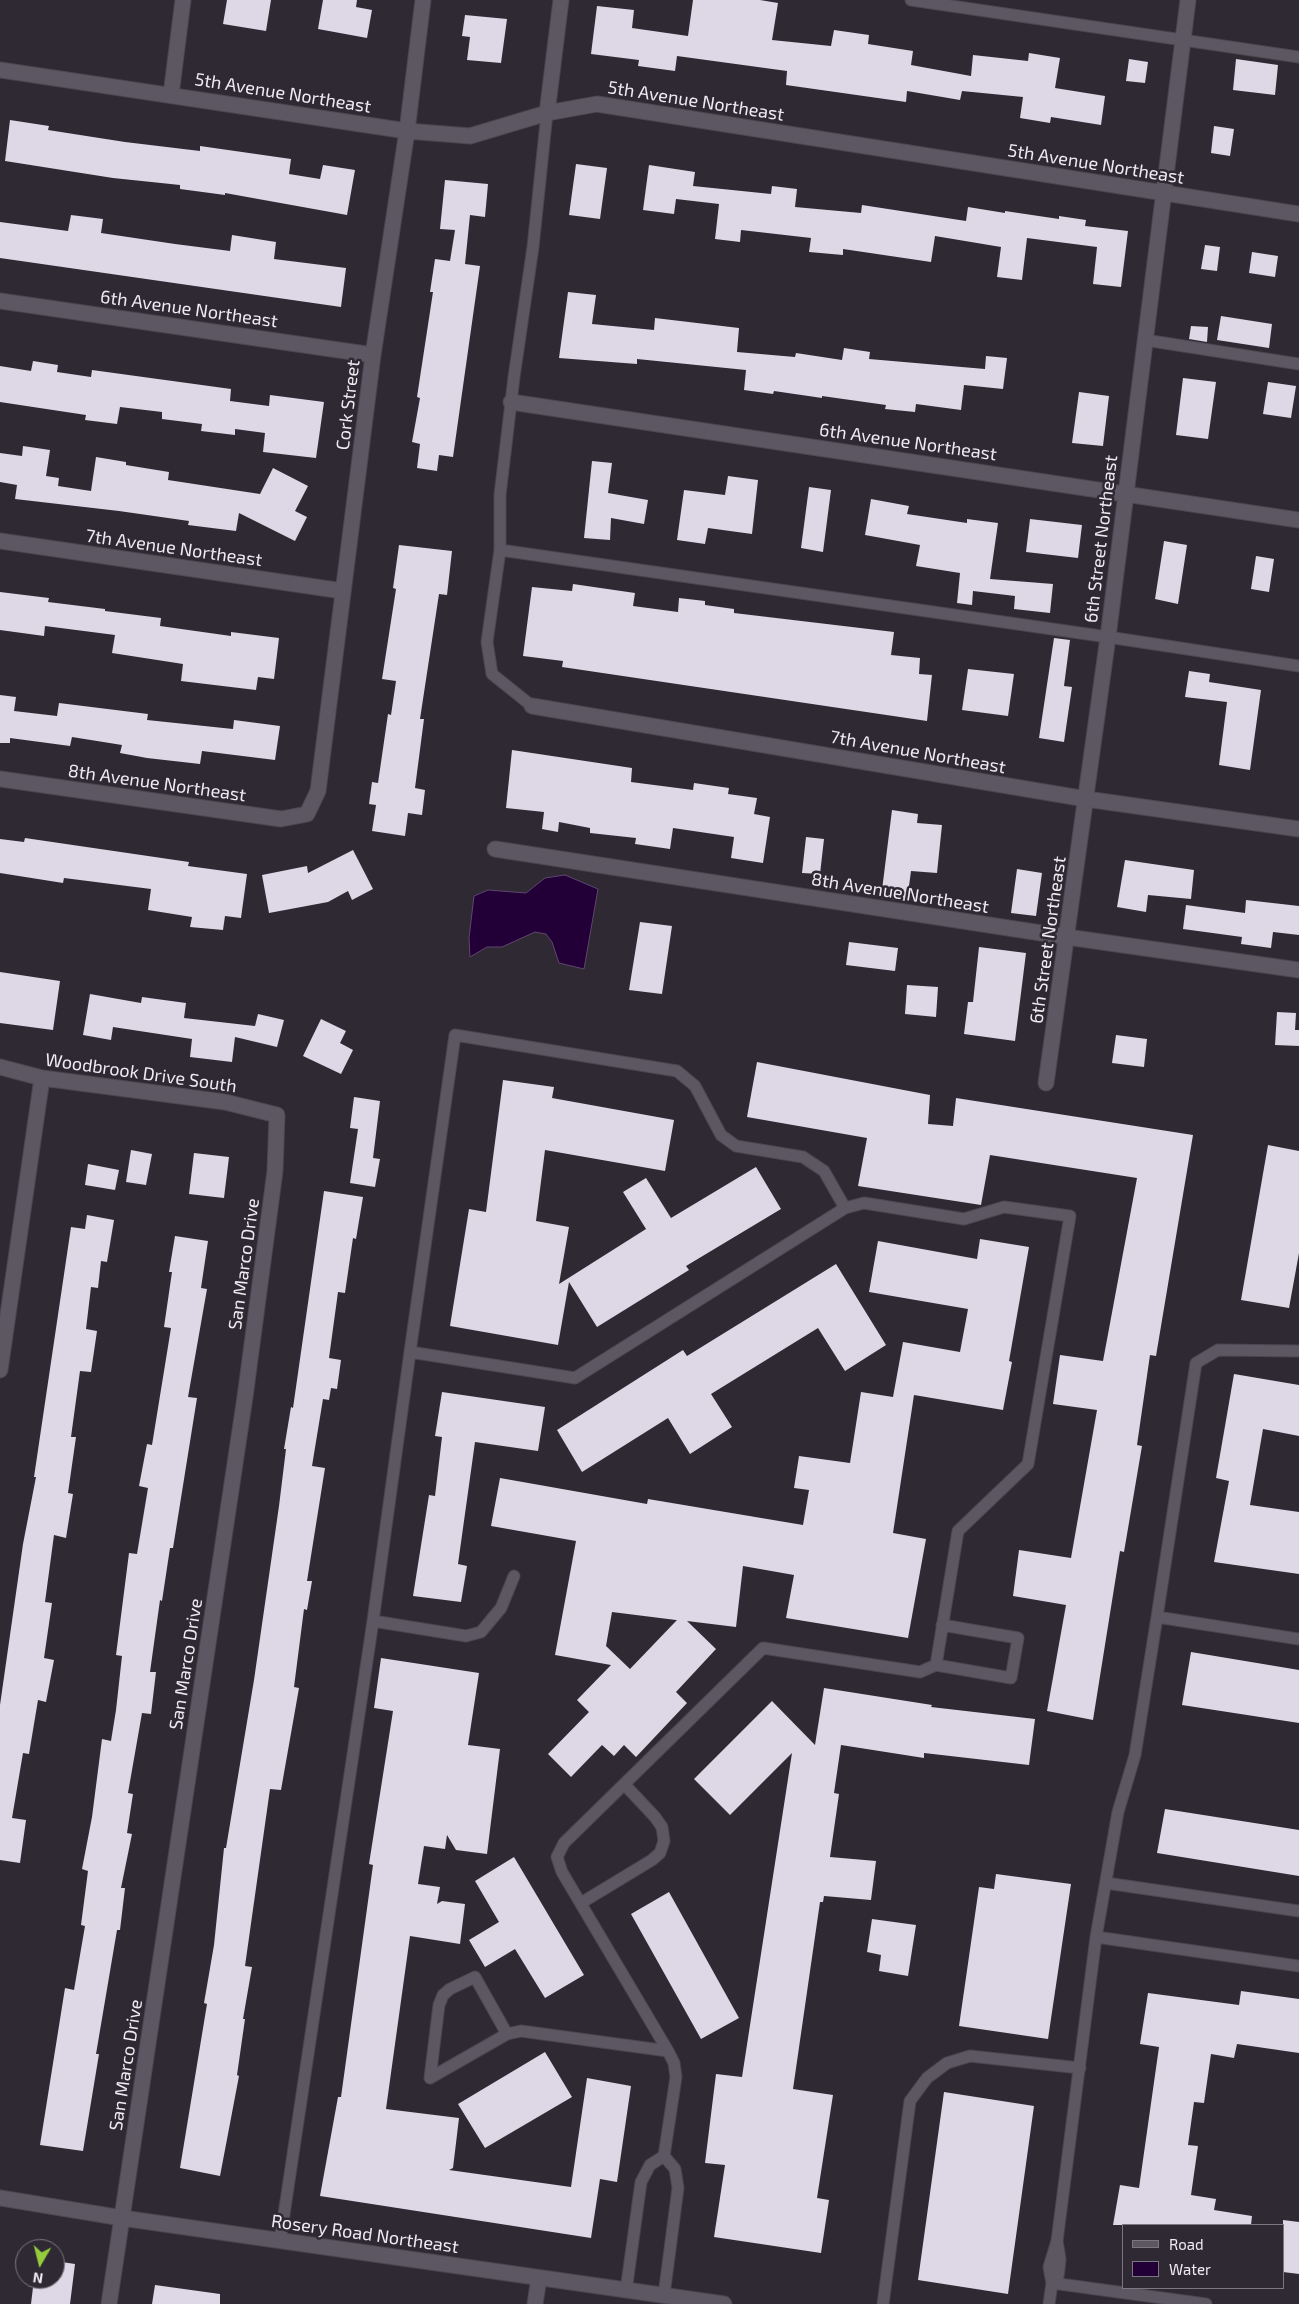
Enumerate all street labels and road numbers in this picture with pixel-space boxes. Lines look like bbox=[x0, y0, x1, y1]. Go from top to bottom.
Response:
street label: 5th Avenue Northeast bbox=[193, 68, 373, 118]
street label: 5th Avenue Northeast bbox=[606, 76, 786, 126]
street label: 5th Avenue Northeast bbox=[1006, 139, 1186, 189]
street label: 6th Avenue Northeast bbox=[99, 286, 279, 332]
street label: Cork Street bbox=[332, 359, 364, 451]
street label: 6th Avenue Northeast bbox=[818, 419, 998, 465]
street label: 6th Street Northeast bbox=[1080, 454, 1122, 624]
street label: 7th Avenue Northeast bbox=[84, 525, 264, 571]
street label: 7th Avenue Northeast bbox=[829, 726, 1007, 778]
street label: 8th Avenue Northeast bbox=[67, 760, 247, 806]
street label: 6th Street Northeast bbox=[1026, 855, 1070, 1025]
street label: 8th Avenue Northeast bbox=[810, 868, 990, 918]
street label: Woodbrook Drive South bbox=[44, 1049, 238, 1097]
street label: San Marco Drive bbox=[224, 1197, 264, 1331]
street label: San Marco Drive bbox=[165, 1597, 207, 1731]
street label: San Marco Drive bbox=[105, 1998, 147, 2132]
street label: Rosery Road Northeast bbox=[270, 2210, 460, 2258]

